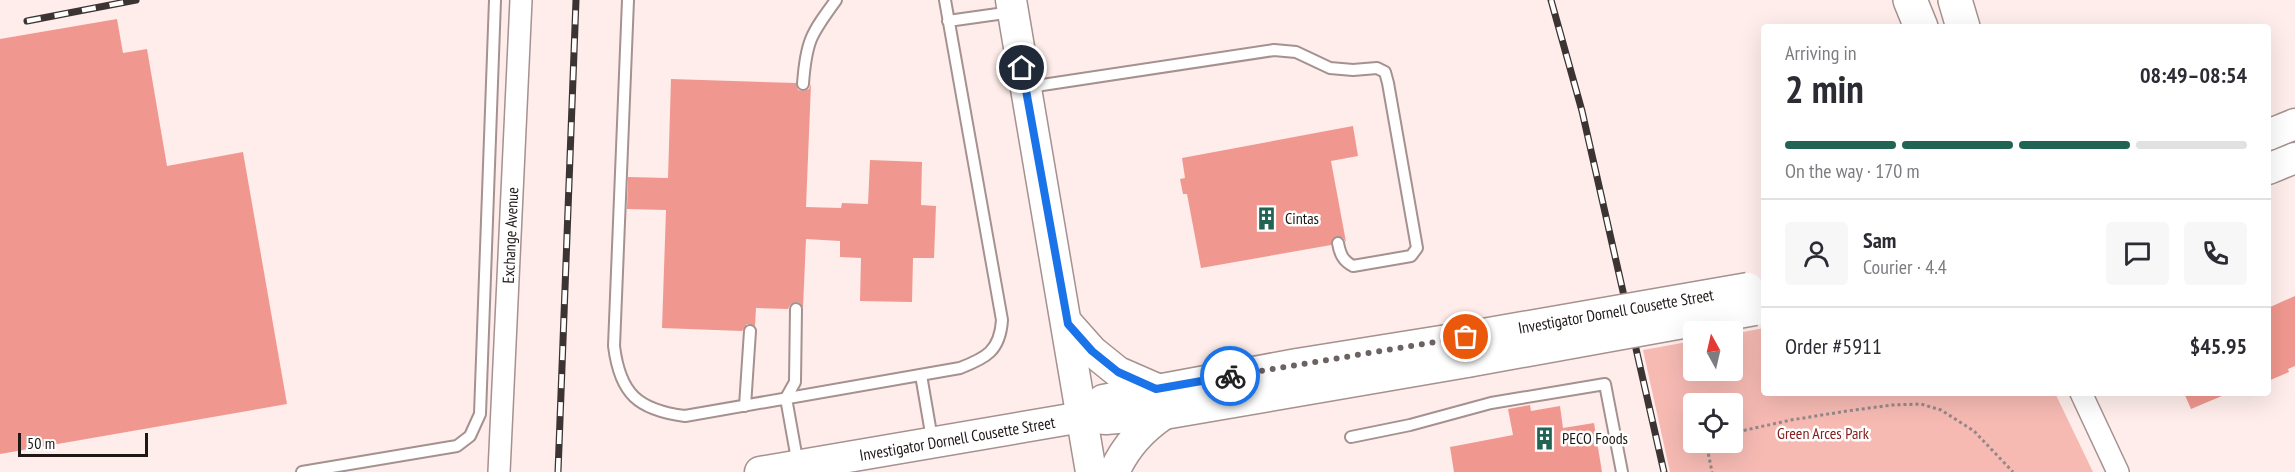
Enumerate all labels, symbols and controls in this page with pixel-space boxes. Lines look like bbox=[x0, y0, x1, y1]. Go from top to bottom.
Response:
text: Arriving in bbox=[1785, 40, 1857, 66]
pin bbox=[996, 42, 1047, 93]
icon: home bbox=[1005, 51, 1038, 84]
text: 08:49–08:54 bbox=[2140, 61, 2247, 89]
text: 2 min bbox=[1785, 63, 1864, 114]
text: On the way · 170 m bbox=[1785, 158, 1920, 184]
street label: Exchange Avenue bbox=[498, 187, 522, 284]
building icon: Cintas bbox=[1254, 205, 1280, 231]
place label: Cintas bbox=[1285, 208, 1319, 228]
button: person bbox=[1785, 222, 1848, 285]
button: chat bbox=[2106, 222, 2169, 285]
button: phone bbox=[2184, 222, 2247, 285]
text: Sam bbox=[1863, 226, 1896, 254]
text: Courier · 4.4 bbox=[1863, 254, 1947, 280]
street label: Investigator Dornell Cousette Street bbox=[1516, 284, 1716, 338]
pin bbox=[1440, 311, 1491, 362]
icon: bag bbox=[1449, 320, 1482, 353]
north arrow bbox=[1683, 321, 1743, 381]
map controls bbox=[1683, 321, 1743, 453]
text: Order #5911 bbox=[1785, 332, 1882, 360]
text: $45.95 bbox=[2190, 332, 2247, 360]
courier bbox=[1200, 346, 1260, 406]
icon: bike bbox=[1214, 360, 1247, 393]
button: locate bbox=[1683, 393, 1743, 453]
street label: Investigator Dornell Cousette Street bbox=[858, 412, 1057, 465]
park label: Green Arces Park bbox=[1777, 423, 1870, 443]
building icon: PECO Foods bbox=[1531, 425, 1557, 451]
place label: PECO Foods bbox=[1562, 428, 1628, 448]
scale bar bbox=[18, 430, 148, 458]
text: 50 m bbox=[27, 433, 55, 453]

